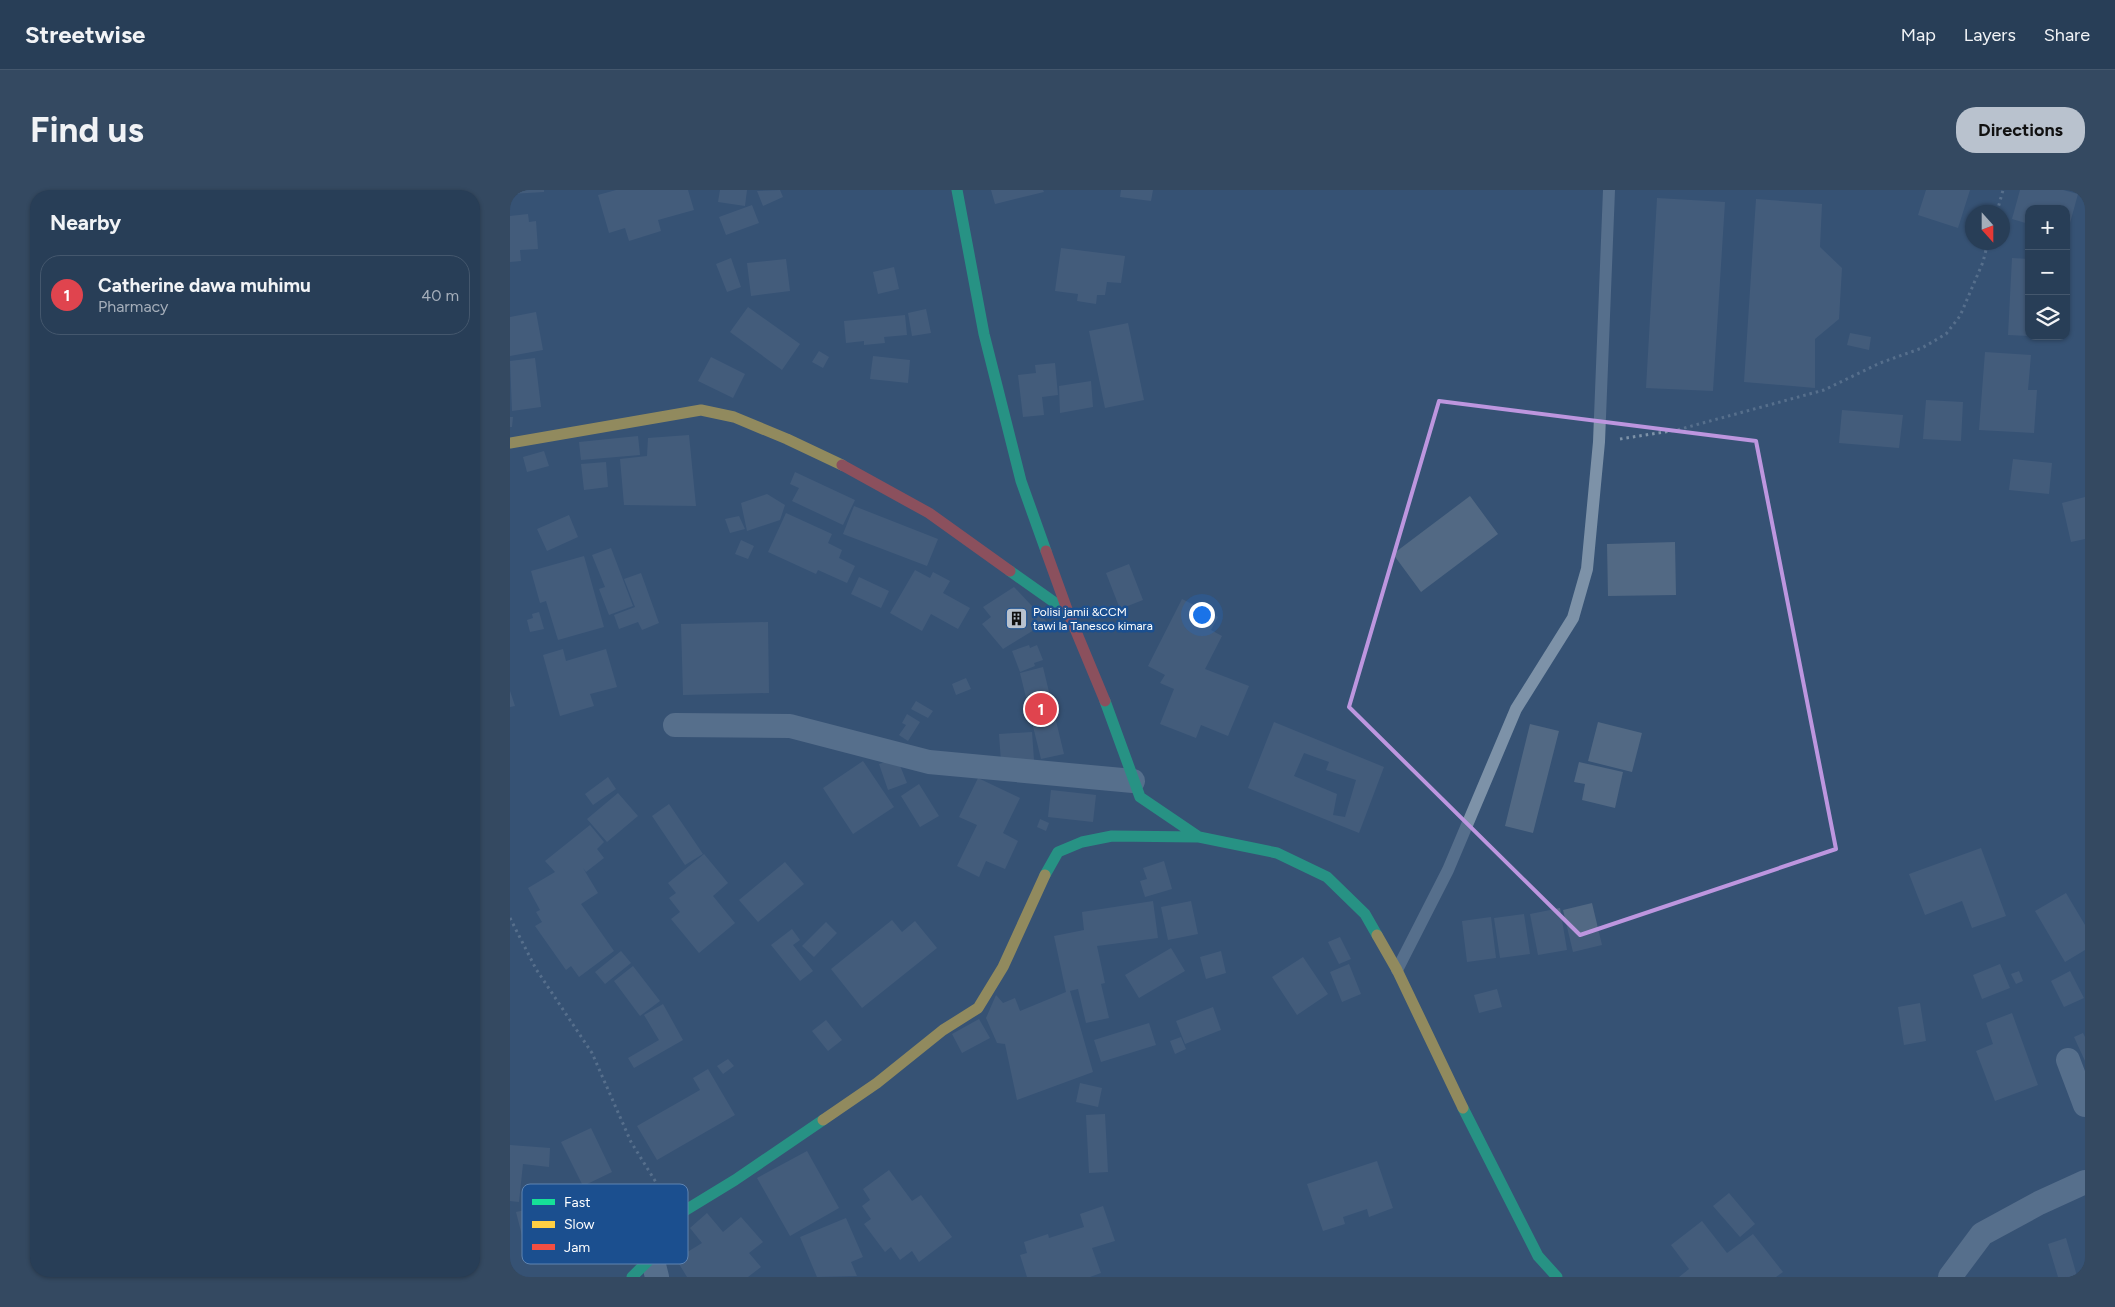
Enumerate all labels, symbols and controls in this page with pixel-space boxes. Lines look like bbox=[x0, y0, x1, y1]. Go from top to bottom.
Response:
text: Streetwise bbox=[25, 20, 145, 49]
text: Map bbox=[1901, 24, 1936, 46]
text: Layers bbox=[1964, 24, 2016, 46]
text: Share bbox=[2044, 24, 2090, 46]
button: Directions bbox=[1956, 107, 2085, 153]
text: Find us bbox=[30, 109, 144, 151]
north arrow bbox=[1965, 205, 2010, 250]
map controls bbox=[2025, 205, 2070, 340]
button: + bbox=[2025, 205, 2070, 250]
text: Nearby bbox=[50, 210, 121, 235]
button: − bbox=[2025, 250, 2070, 295]
text: Catherine dawa muhimu bbox=[98, 274, 311, 297]
text: 1 bbox=[64, 286, 70, 305]
text: 40 m bbox=[421, 286, 459, 305]
button: layers bbox=[2025, 295, 2070, 340]
text: Pharmacy bbox=[98, 297, 168, 316]
your location bbox=[1189, 602, 1215, 628]
place label: Polisi jamii &CCM tawi la Tanesco kimara bbox=[1033, 605, 1153, 633]
building icon: Polisi jamii &CCM tawi la Tanesco kimara bbox=[1005, 607, 1029, 631]
pin: 1 bbox=[1025, 690, 1057, 728]
legend bbox=[522, 1184, 688, 1264]
text: Fast bbox=[564, 1194, 590, 1211]
text: Slow bbox=[564, 1216, 595, 1233]
text: Jam bbox=[564, 1239, 590, 1256]

